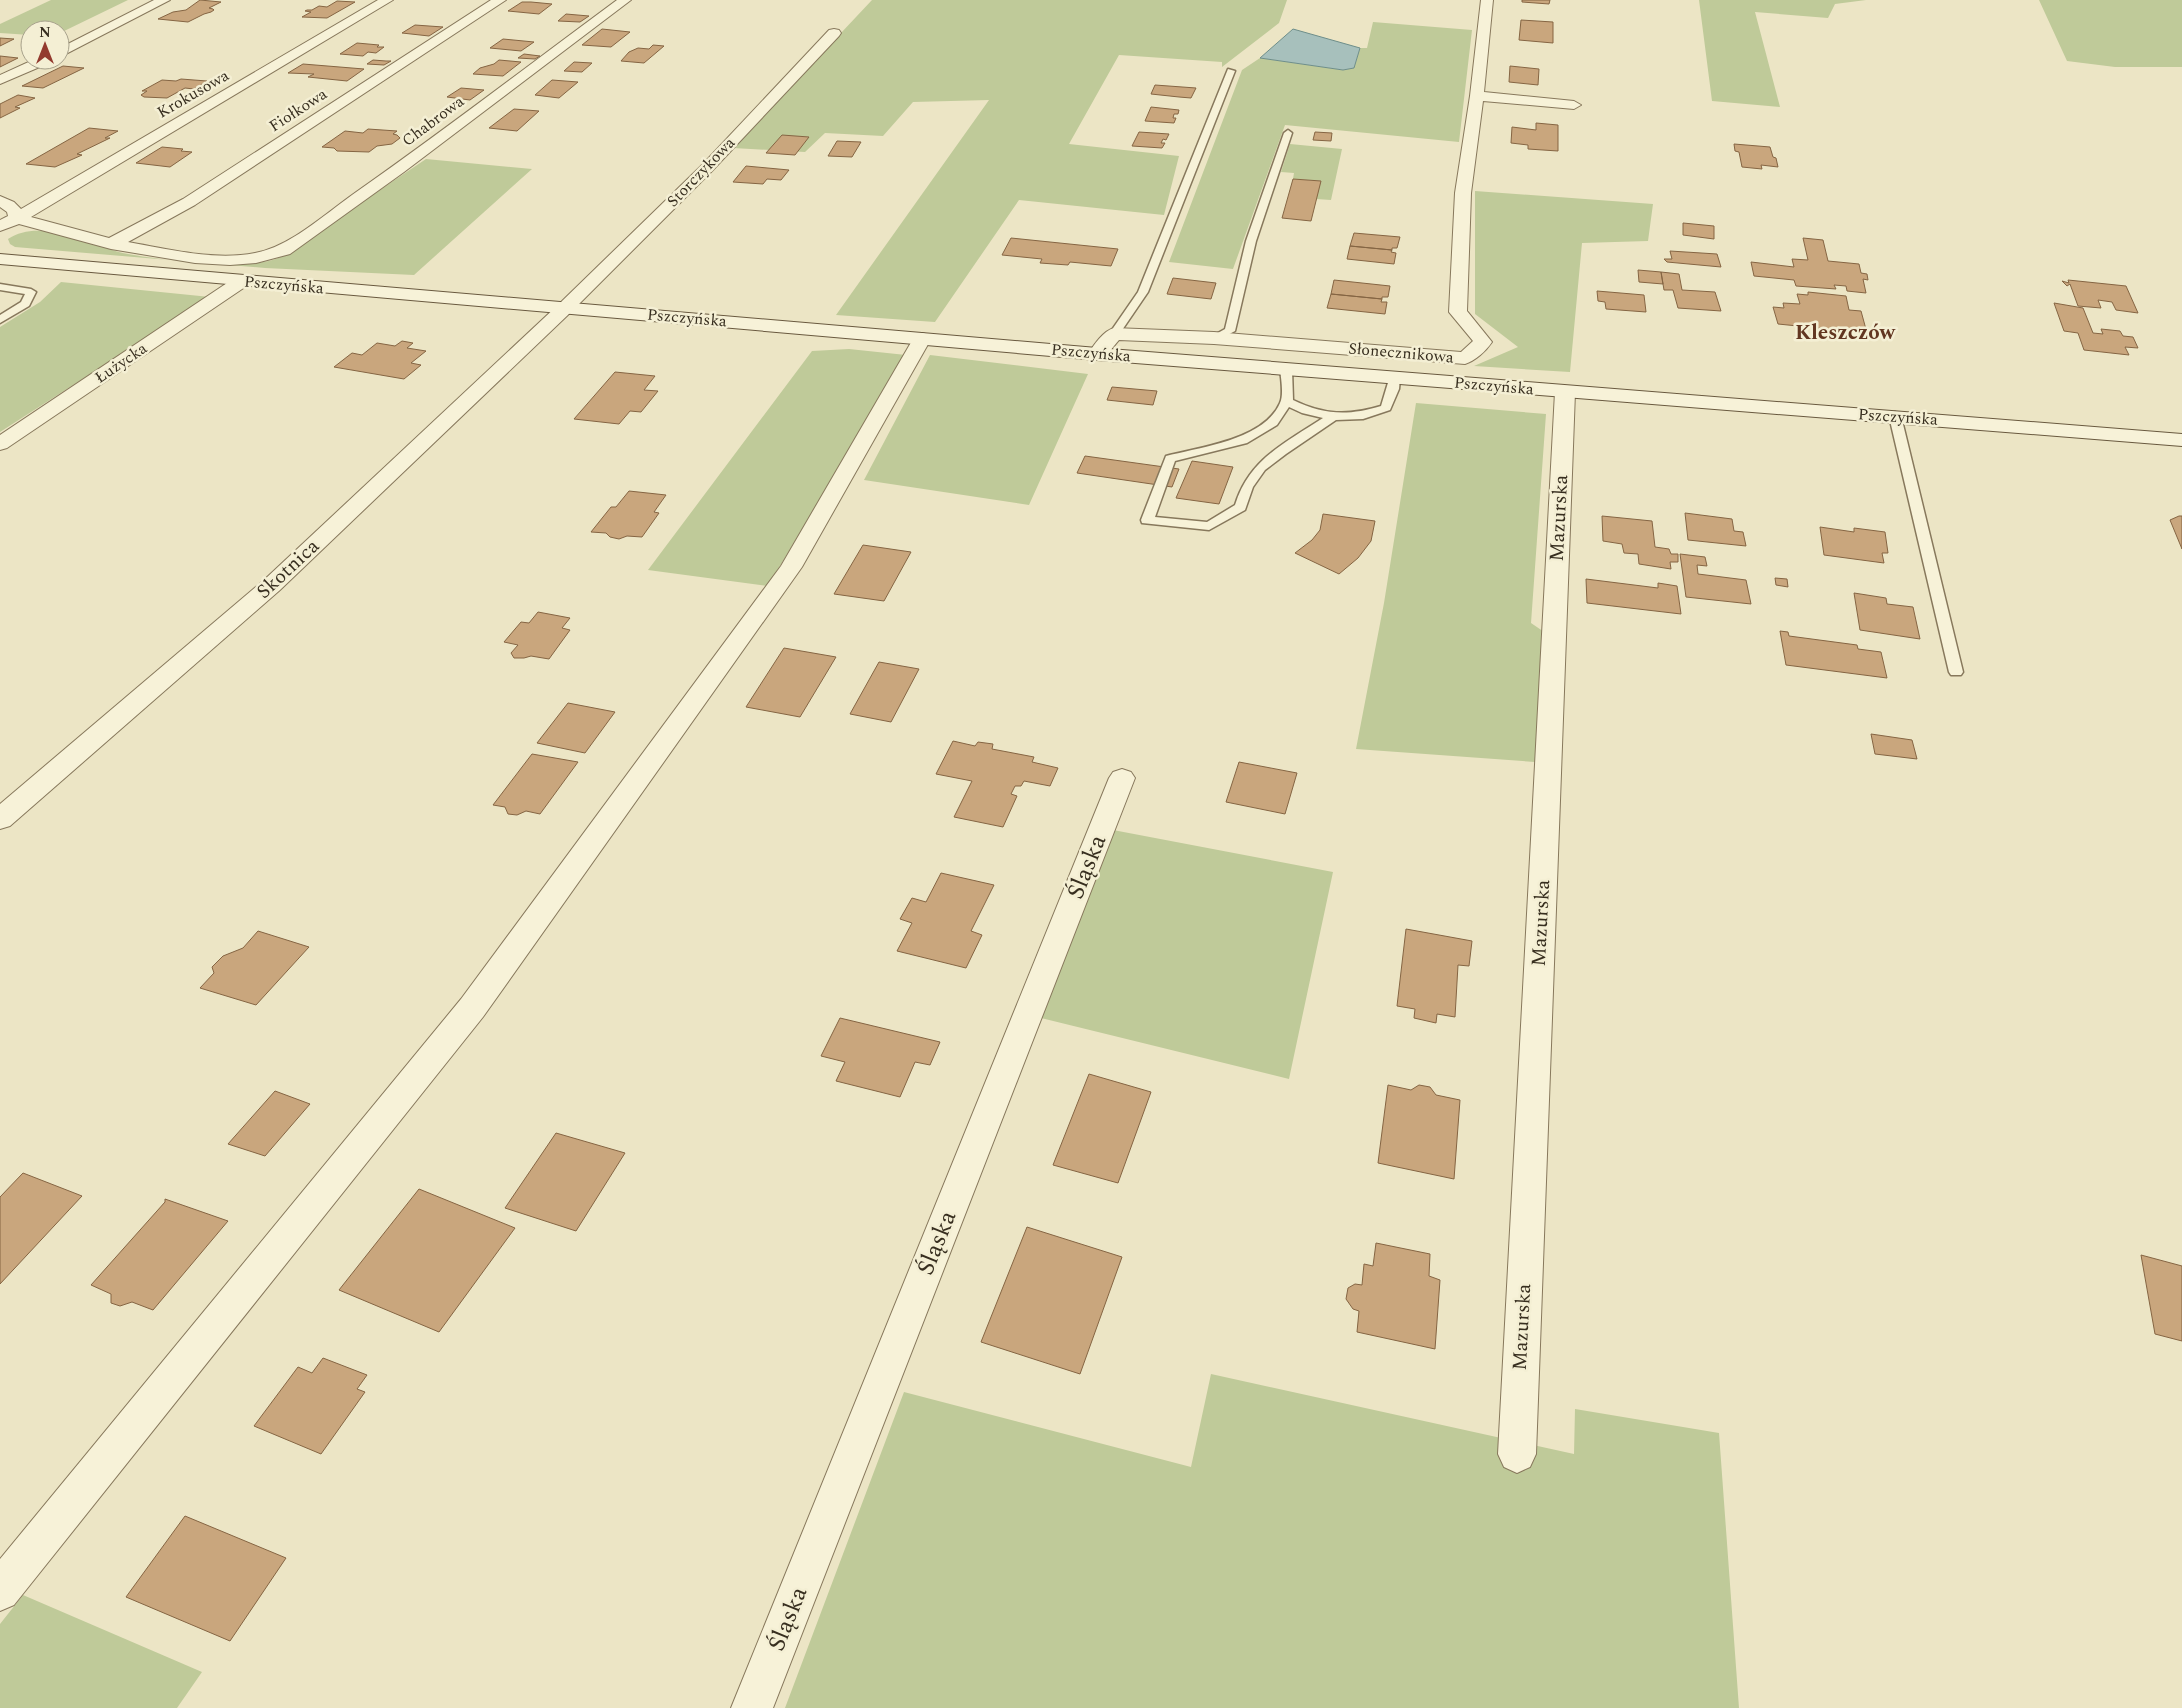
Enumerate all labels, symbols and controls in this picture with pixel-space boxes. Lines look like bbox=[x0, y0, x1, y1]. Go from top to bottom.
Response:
north arrow bbox=[20, 20, 70, 70]
text: N bbox=[39, 22, 51, 43]
street label: Krokusowa bbox=[153, 64, 234, 124]
street label: Fiołkowa bbox=[264, 82, 332, 138]
street label: Chabrowa bbox=[397, 90, 469, 152]
street label: Storczykowa bbox=[661, 131, 741, 213]
street label: Pszczyńska bbox=[243, 270, 325, 300]
street label: Pszczyńska bbox=[646, 303, 728, 333]
district label: Kleszczów bbox=[1795, 317, 1897, 349]
street label: Słonecznikowa bbox=[1347, 336, 1455, 370]
street label: Łużycka bbox=[90, 337, 152, 389]
street label: Pszczyńska bbox=[1050, 338, 1132, 368]
street label: Pszczyńska bbox=[1453, 371, 1535, 401]
street label: Pszczyńska bbox=[1857, 402, 1939, 432]
street label: Mazurska bbox=[1542, 474, 1576, 562]
street label: Skotnica bbox=[250, 532, 326, 606]
street label: Śląska bbox=[1058, 829, 1116, 905]
street label: Mazurska bbox=[1524, 879, 1558, 967]
street label: Śląska bbox=[908, 1205, 966, 1281]
street label: Mazurska bbox=[1505, 1283, 1539, 1371]
street label: Śląska bbox=[759, 1581, 817, 1657]

